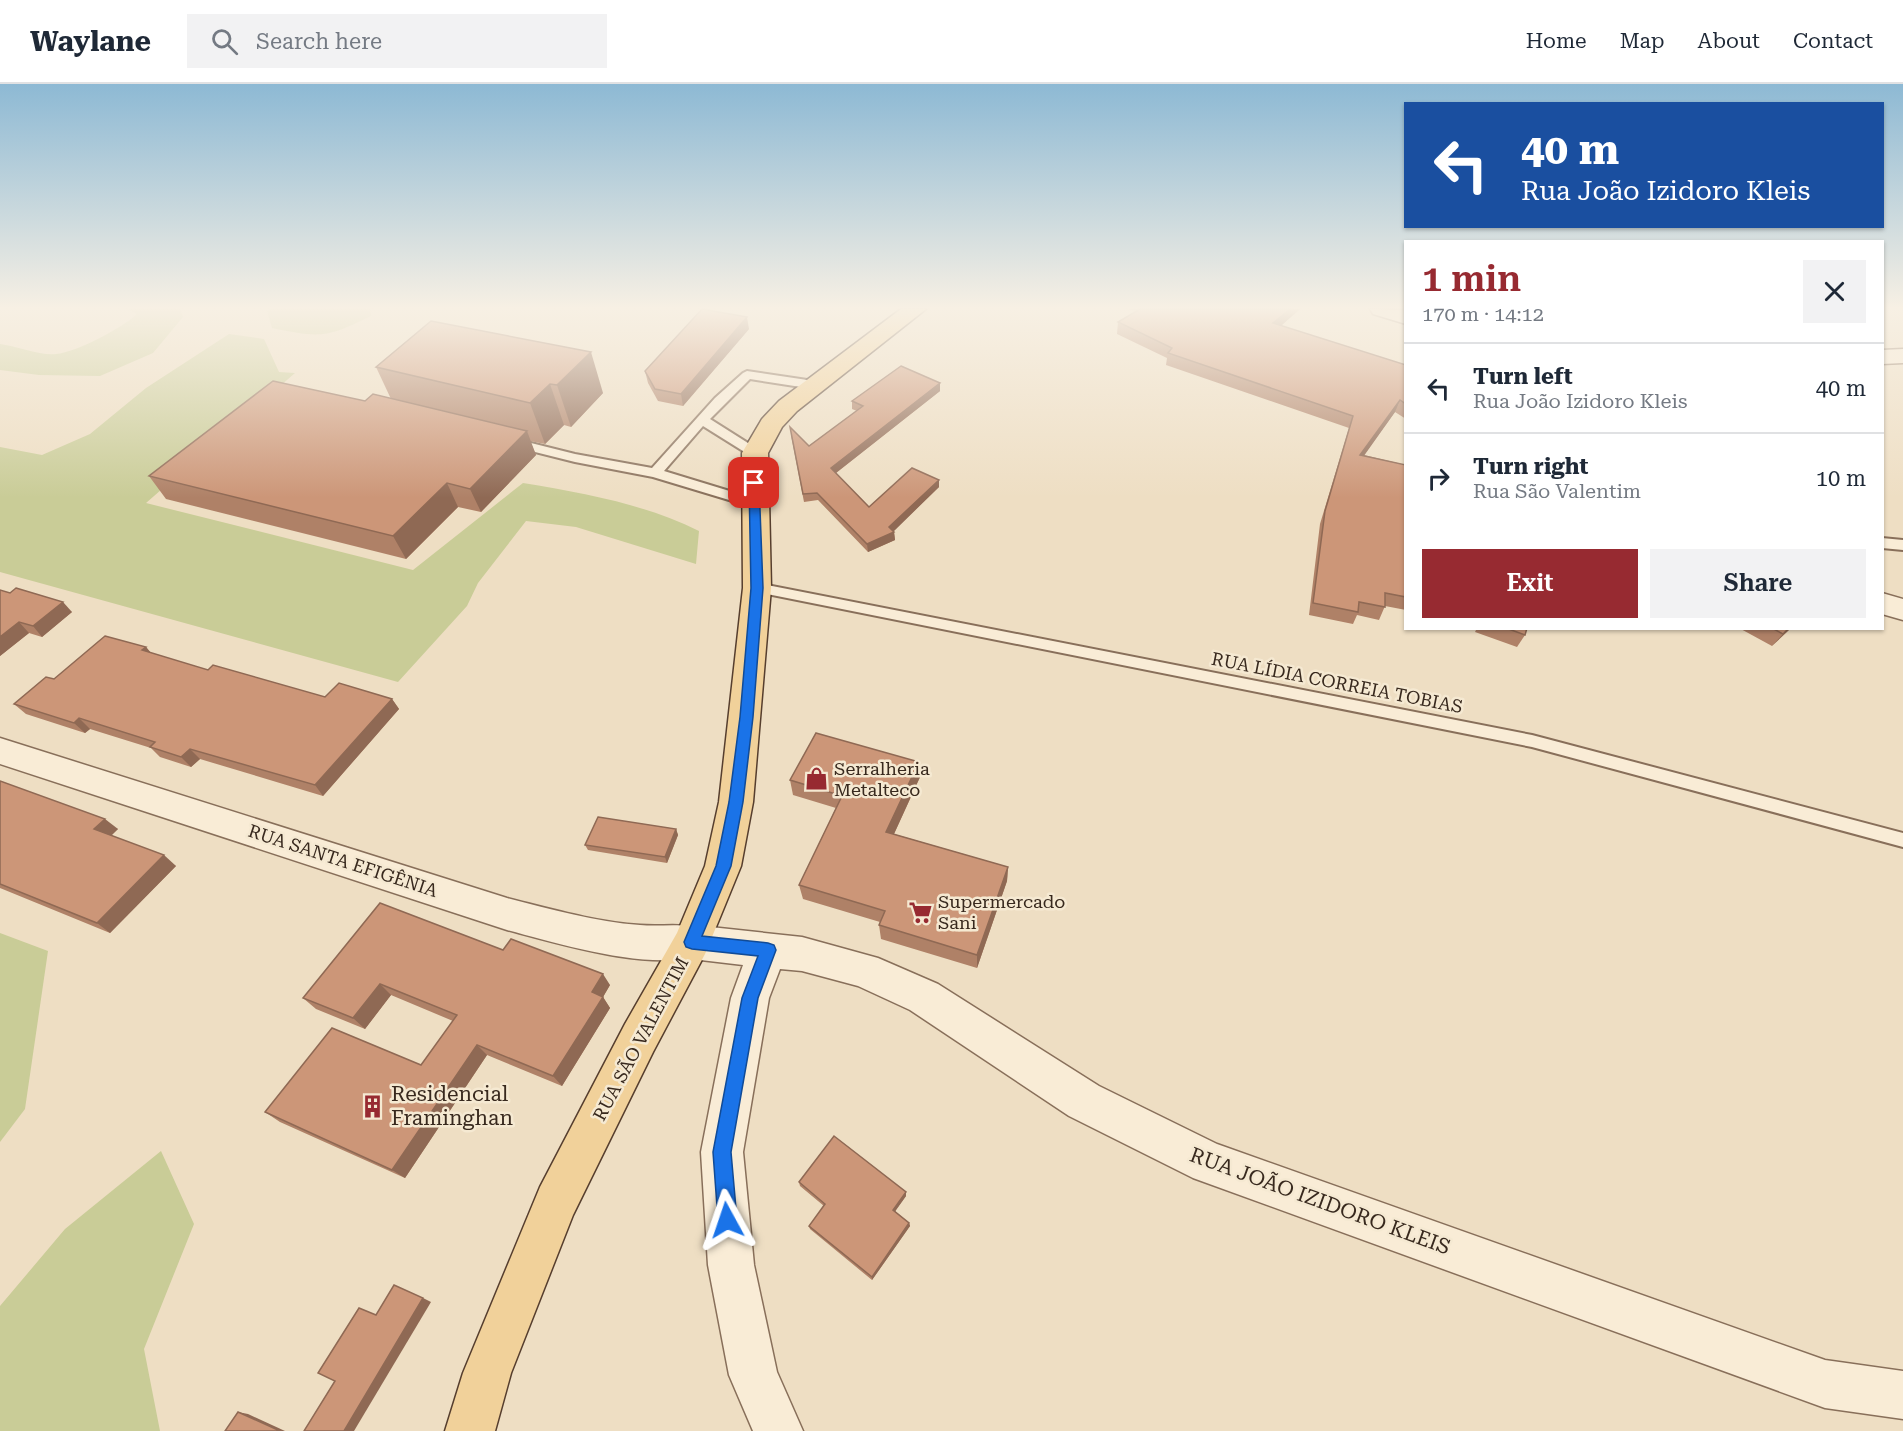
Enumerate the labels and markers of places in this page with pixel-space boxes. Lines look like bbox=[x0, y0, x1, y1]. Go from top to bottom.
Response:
pin bbox=[728, 457, 779, 508]
place label: Serralheria Metalteco bbox=[834, 758, 930, 800]
shop icon: Serralheria Metalteco bbox=[803, 766, 829, 792]
place label: Supermercado Sani bbox=[938, 891, 1065, 933]
supermarket icon: Supermercado Sani bbox=[907, 899, 933, 925]
place label: Residencial Framinghan bbox=[391, 1082, 513, 1130]
building icon: Residencial Framinghan bbox=[360, 1093, 386, 1119]

